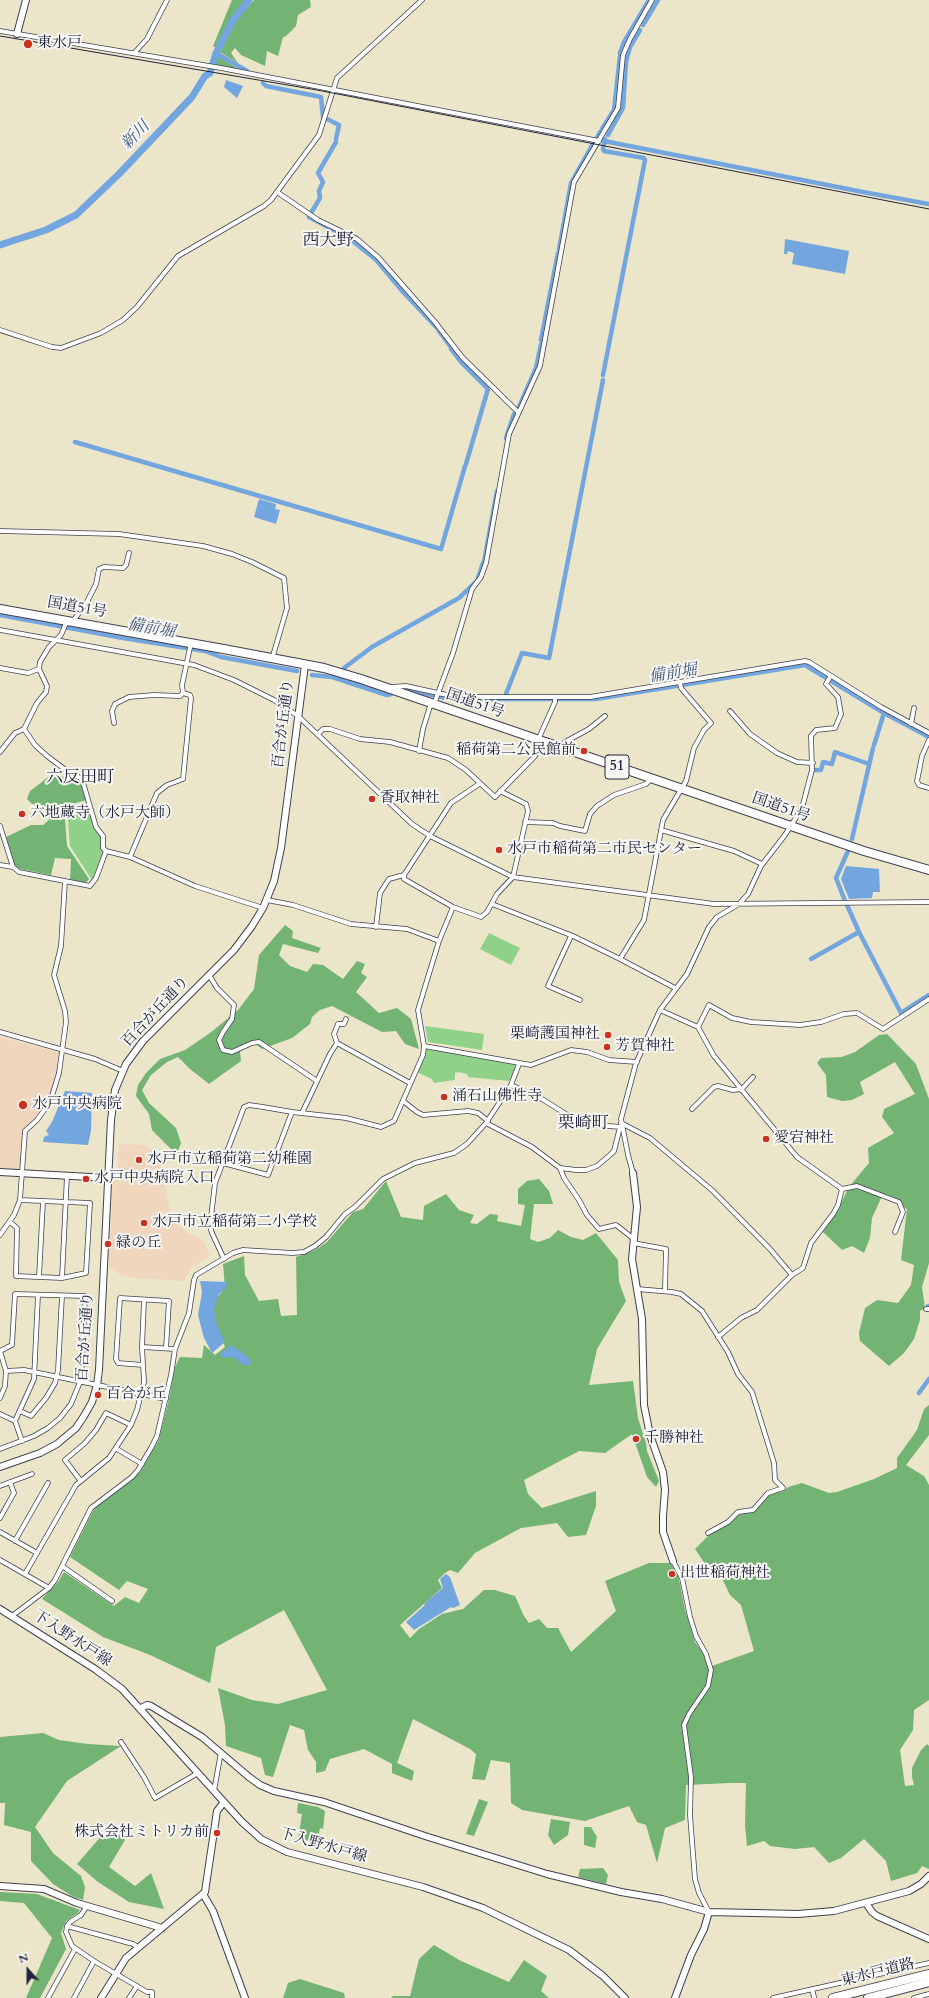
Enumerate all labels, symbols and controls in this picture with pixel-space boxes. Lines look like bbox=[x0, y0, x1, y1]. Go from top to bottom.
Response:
place label: 東水戸 bbox=[37, 35, 82, 53]
marker: 東水戸 bbox=[22, 38, 34, 50]
water label: 新川 bbox=[118, 118, 154, 154]
district label: 西大野 bbox=[303, 231, 353, 251]
street label: 国道51号 bbox=[46, 594, 108, 622]
water label: 備前堀 bbox=[126, 615, 176, 643]
water label: 備前堀 bbox=[648, 661, 698, 687]
street label: 百合が丘通り bbox=[270, 678, 298, 770]
street label: 国道51号 bbox=[444, 686, 506, 722]
place label: 稲荷第二公民館前 bbox=[456, 742, 576, 760]
marker: 稲荷第二公民館前 bbox=[579, 746, 589, 756]
road number: 51 bbox=[605, 755, 629, 779]
district label: 六反田町 bbox=[46, 768, 114, 788]
place label: 香取神社 bbox=[380, 790, 440, 808]
street label: 国道51号 bbox=[750, 790, 812, 826]
marker: 香取神社 bbox=[367, 794, 377, 804]
place label: 六地蔵寺（水戸大師） bbox=[30, 805, 180, 823]
marker: 六地蔵寺（水戸大師） bbox=[17, 809, 27, 819]
place label: 水戸市稲荷第二市民センター bbox=[507, 841, 702, 859]
marker: 水戸市稲荷第二市民センター bbox=[494, 845, 504, 855]
street label: 百合が丘通り bbox=[119, 973, 193, 1051]
place label: 栗崎護国神社 bbox=[510, 1026, 600, 1044]
marker: 栗崎護国神社 bbox=[603, 1030, 613, 1040]
place label: 芳賀神社 bbox=[615, 1038, 675, 1056]
marker: 芳賀神社 bbox=[602, 1042, 612, 1052]
place label: 涌石山佛性寺 bbox=[452, 1088, 542, 1106]
marker: 涌石山佛性寺 bbox=[439, 1092, 449, 1102]
place label: 水戸中央病院 bbox=[32, 1096, 122, 1114]
marker: 水戸中央病院 bbox=[17, 1099, 29, 1111]
district label: 栗崎町 bbox=[558, 1114, 608, 1134]
place label: 愛宕神社 bbox=[774, 1130, 834, 1148]
marker: 愛宕神社 bbox=[761, 1134, 771, 1144]
place label: 水戸市立稲荷第二幼稚園 bbox=[147, 1151, 312, 1169]
marker: 水戸市立稲荷第二幼稚園 bbox=[134, 1155, 144, 1165]
place label: 水戸中央病院入口 bbox=[94, 1170, 214, 1188]
marker: 水戸中央病院入口 bbox=[81, 1174, 91, 1184]
place label: 水戸市立稲荷第二小学校 bbox=[152, 1214, 317, 1232]
marker: 水戸市立稲荷第二小学校 bbox=[139, 1218, 149, 1228]
place label: 緑の丘 bbox=[116, 1235, 161, 1253]
marker: 緑の丘 bbox=[103, 1239, 113, 1249]
street label: 百合が丘通り bbox=[74, 1291, 98, 1383]
place label: 百合が丘 bbox=[106, 1386, 166, 1404]
marker: 百合が丘 bbox=[93, 1390, 103, 1400]
place label: 千勝神社 bbox=[644, 1430, 704, 1448]
marker: 千勝神社 bbox=[631, 1434, 641, 1444]
place label: 出世稲荷神社 bbox=[680, 1565, 770, 1583]
marker: 出世稲荷神社 bbox=[667, 1569, 677, 1579]
street label: 下入野水戸線 bbox=[29, 1607, 115, 1671]
place label: 株式会社ミトリカ前 bbox=[74, 1824, 209, 1842]
street label: 下入野水戸線 bbox=[277, 1825, 369, 1867]
marker: 株式会社ミトリカ前 bbox=[212, 1828, 222, 1838]
north arrow bbox=[8, 1950, 48, 1990]
text: N bbox=[16, 1950, 31, 1967]
street label: 東水戸道路 bbox=[839, 1955, 917, 1991]

